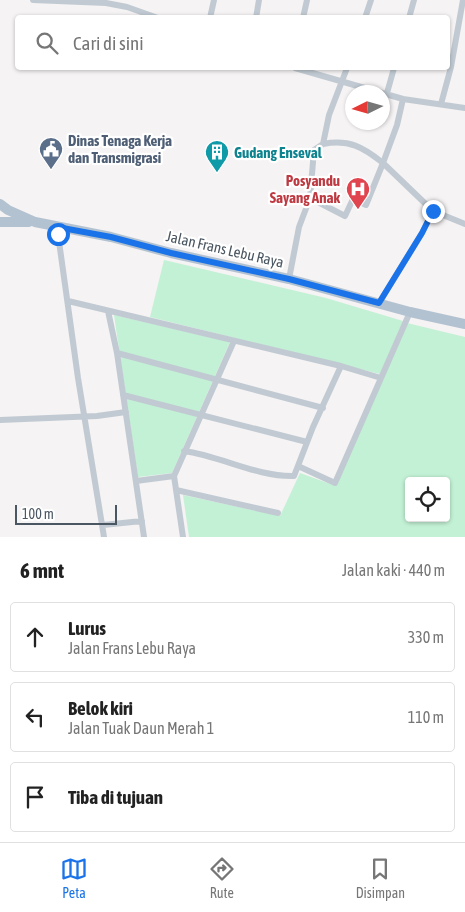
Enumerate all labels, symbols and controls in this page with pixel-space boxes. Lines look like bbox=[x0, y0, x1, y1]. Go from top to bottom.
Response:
search box bbox=[15, 15, 450, 70]
icon: search bbox=[33, 29, 61, 57]
text: Cari di sini bbox=[73, 32, 144, 54]
north arrow bbox=[345, 85, 390, 130]
place label: Dinas Tenaga Kerja dan Transmigrasi bbox=[68, 132, 172, 166]
public building icon: Dinas Tenaga Kerja dan Transmigrasi bbox=[38, 136, 64, 170]
building icon: Gudang Enseval bbox=[204, 139, 230, 173]
place label: Gudang Enseval bbox=[234, 144, 323, 161]
place label: Posyandu Sayang Anak bbox=[270, 172, 340, 206]
hospital icon: Posyandu Sayang Anak bbox=[345, 176, 371, 210]
route end bbox=[422, 200, 445, 223]
route start bbox=[47, 223, 70, 246]
street label: Jalan Frans Lebu Raya bbox=[165, 227, 285, 271]
map controls bbox=[405, 477, 450, 522]
button: locate bbox=[405, 477, 450, 522]
scale bar bbox=[15, 502, 118, 525]
text: 100 m bbox=[22, 506, 54, 522]
text: 6 mnt bbox=[20, 558, 64, 582]
text: Jalan kaki · 440 m bbox=[342, 561, 445, 579]
text: Lurus bbox=[68, 617, 106, 639]
icon: ahead bbox=[21, 623, 49, 651]
text: 330 m bbox=[408, 628, 444, 646]
text: Jalan Frans Lebu Raya bbox=[68, 639, 196, 657]
text: Belok kiri bbox=[68, 697, 133, 719]
icon: left bbox=[21, 703, 49, 731]
text: 110 m bbox=[408, 708, 444, 726]
text: Jalan Tuak Daun Merah 1 bbox=[68, 719, 214, 737]
icon: arrive bbox=[21, 783, 49, 811]
text: Tiba di tujuan bbox=[68, 786, 163, 808]
tab: Peta bbox=[60, 855, 88, 901]
tab: Rute bbox=[208, 855, 236, 901]
tab: Disimpan bbox=[356, 855, 405, 901]

